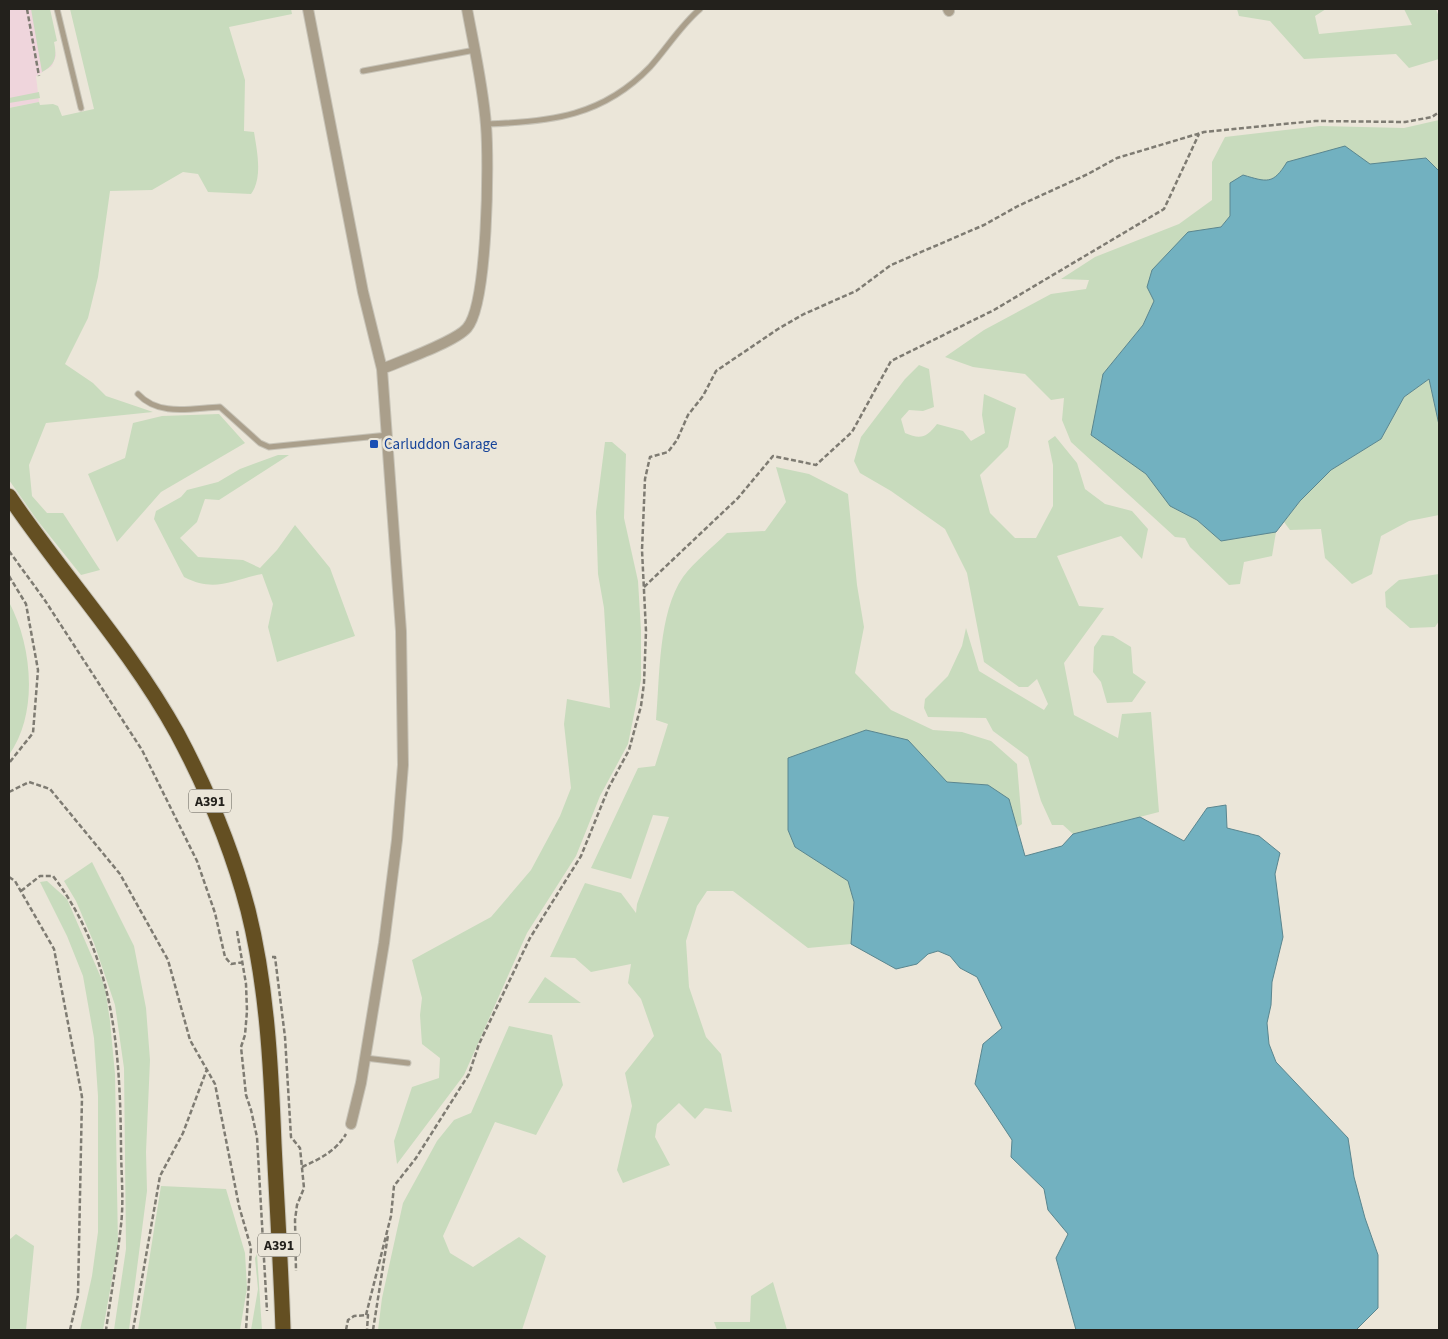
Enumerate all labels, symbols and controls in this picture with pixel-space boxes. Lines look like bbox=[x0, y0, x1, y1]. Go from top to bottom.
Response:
place label: Carluddon Garage bbox=[384, 434, 497, 455]
marker: Carluddon Garage bbox=[368, 438, 380, 450]
road number: A391 bbox=[189, 789, 231, 812]
road number: A391 bbox=[258, 1234, 300, 1256]

